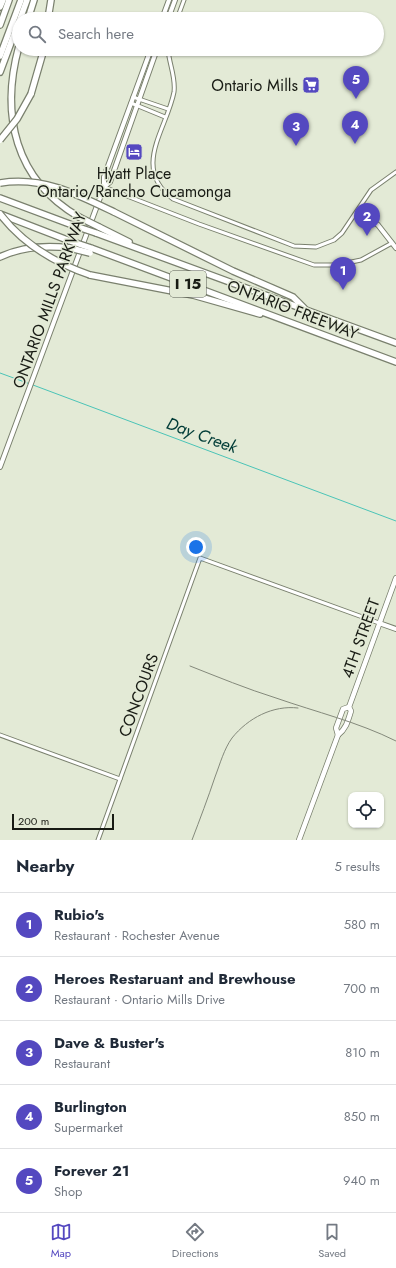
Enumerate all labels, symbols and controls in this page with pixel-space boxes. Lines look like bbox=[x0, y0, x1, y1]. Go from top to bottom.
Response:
search box bbox=[12, 12, 384, 56]
icon: search bbox=[26, 23, 48, 45]
text: Search here bbox=[58, 23, 134, 45]
pin: 5 bbox=[343, 66, 369, 99]
place label: Ontario Mills bbox=[211, 74, 298, 97]
supermarket icon: Ontario Mills bbox=[301, 75, 321, 95]
pin: 4 bbox=[342, 111, 368, 144]
pin: 3 bbox=[283, 113, 309, 146]
hotel icon: Hyatt Place Ontario/Rancho Cucamonga bbox=[124, 142, 144, 162]
place label: Hyatt Place Ontario/Rancho Cucamonga bbox=[37, 162, 231, 203]
pin: 2 bbox=[354, 203, 380, 236]
street label: ONTARIO MILLS PARKWAY bbox=[7, 209, 92, 391]
pin: 1 bbox=[330, 257, 356, 290]
road number: I 15 bbox=[170, 271, 206, 297]
street label: ONTARIO FREEWAY bbox=[224, 274, 362, 345]
water label: Day Creek bbox=[163, 411, 242, 459]
your location bbox=[186, 537, 206, 557]
street label: 4TH STREET bbox=[335, 595, 386, 681]
street label: CONCOURS bbox=[113, 650, 164, 740]
map controls bbox=[348, 792, 384, 828]
button: locate bbox=[348, 792, 384, 828]
scale bar bbox=[12, 812, 114, 831]
text: 200 m bbox=[18, 813, 49, 829]
text: Nearby bbox=[16, 854, 74, 878]
text: 5 results bbox=[334, 857, 380, 876]
text: Rubio's bbox=[54, 904, 104, 926]
text: 1 bbox=[26, 915, 32, 934]
text: 580 m bbox=[344, 915, 380, 934]
text: Restaurant · Rochester Avenue bbox=[54, 926, 220, 945]
text: Heroes Restaruant and Brewhouse bbox=[54, 968, 295, 990]
text: 2 bbox=[25, 979, 33, 998]
text: 700 m bbox=[344, 979, 380, 998]
text: Restaurant · Ontario Mills Drive bbox=[54, 990, 225, 1009]
text: Dave & Buster's bbox=[54, 1032, 164, 1054]
text: 3 bbox=[25, 1043, 33, 1062]
text: 810 m bbox=[345, 1043, 380, 1062]
text: Restaurant bbox=[54, 1054, 110, 1073]
text: Burlington bbox=[54, 1096, 127, 1118]
text: 4 bbox=[24, 1107, 34, 1126]
text: 850 m bbox=[344, 1107, 380, 1126]
text: Supermarket bbox=[54, 1118, 123, 1137]
text: Forever 21 bbox=[54, 1160, 129, 1182]
text: 5 bbox=[25, 1171, 33, 1190]
text: 940 m bbox=[343, 1171, 380, 1190]
text: Shop bbox=[54, 1182, 82, 1201]
tab: Map bbox=[50, 1221, 72, 1261]
tab: Directions bbox=[172, 1221, 218, 1261]
tab: Saved bbox=[318, 1221, 346, 1261]

